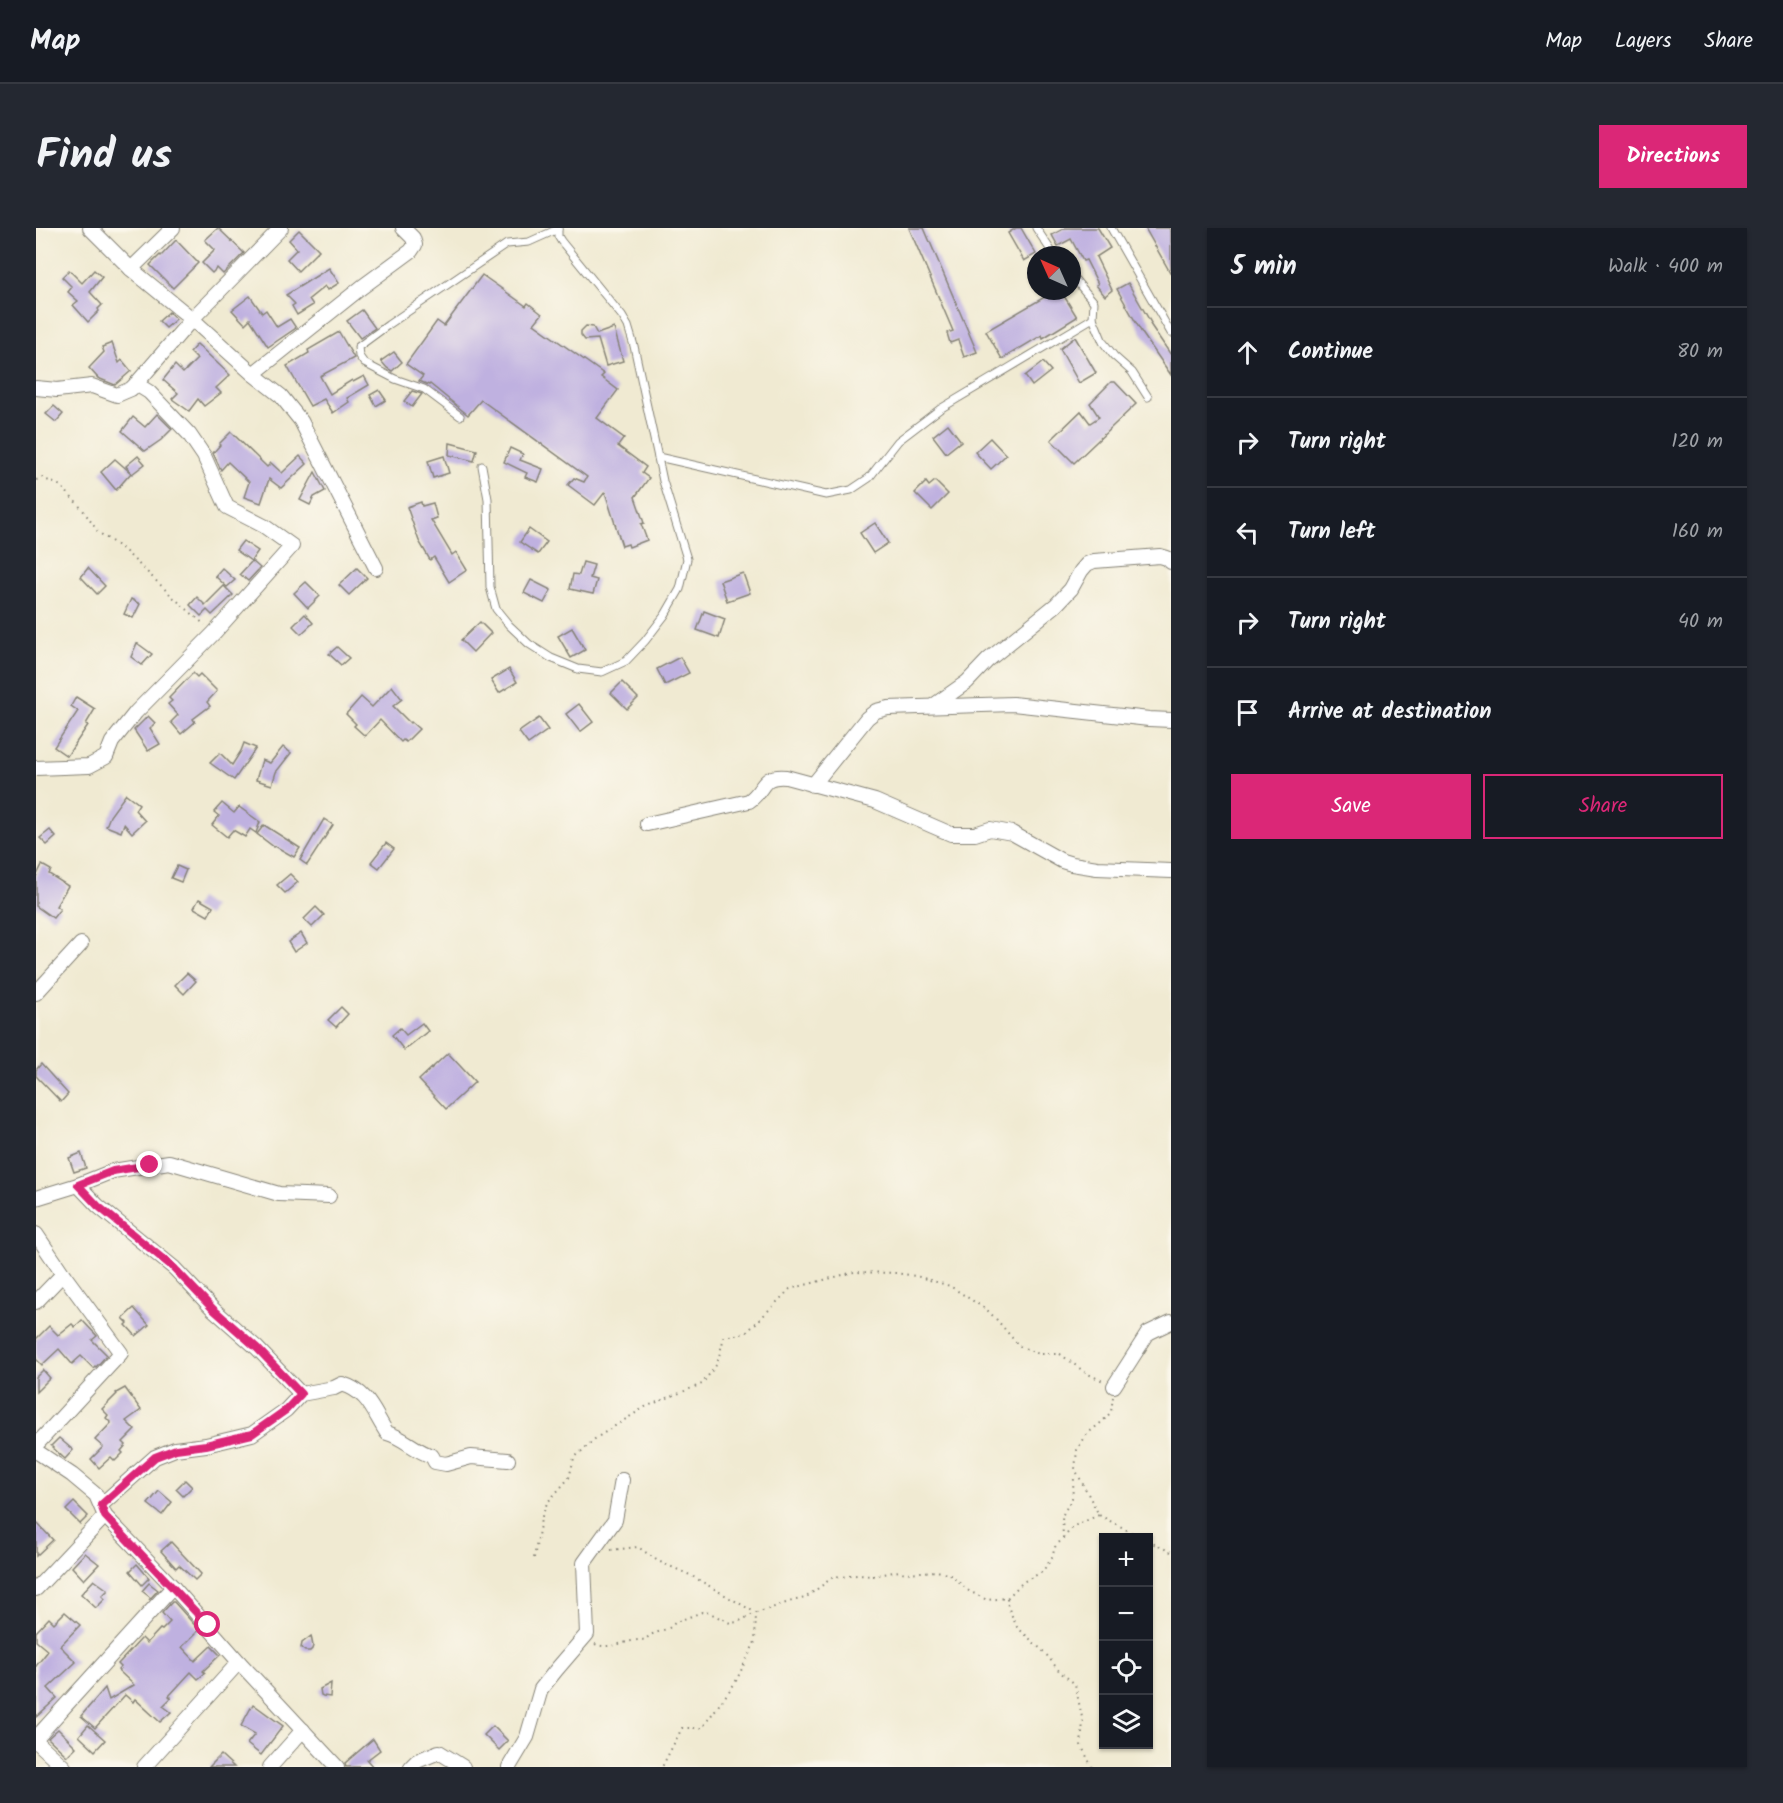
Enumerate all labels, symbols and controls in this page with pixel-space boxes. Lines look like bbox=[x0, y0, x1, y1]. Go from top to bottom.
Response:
text: Map bbox=[30, 19, 81, 64]
text: Map bbox=[1545, 25, 1582, 58]
text: Layers bbox=[1615, 25, 1671, 58]
text: Share bbox=[1704, 25, 1753, 58]
text: Find us bbox=[36, 123, 172, 190]
button: Directions bbox=[1599, 125, 1747, 188]
north arrow bbox=[1027, 246, 1081, 300]
text: 5 min bbox=[1231, 246, 1297, 288]
text: Walk · 400 m bbox=[1608, 251, 1723, 283]
text: Continue bbox=[1288, 335, 1373, 370]
icon: ahead bbox=[1231, 336, 1264, 369]
text: 80 m bbox=[1677, 336, 1723, 368]
text: Turn right bbox=[1288, 425, 1386, 460]
icon: right bbox=[1231, 426, 1264, 459]
text: 120 m bbox=[1671, 426, 1723, 458]
text: Turn left bbox=[1288, 515, 1375, 550]
icon: left bbox=[1231, 516, 1264, 549]
text: 160 m bbox=[1672, 516, 1723, 548]
text: Turn right bbox=[1288, 605, 1386, 640]
icon: right bbox=[1231, 606, 1264, 639]
text: 40 m bbox=[1678, 606, 1723, 638]
text: Arrive at destination bbox=[1288, 695, 1491, 730]
icon: arrive bbox=[1231, 696, 1264, 729]
button: Save bbox=[1231, 774, 1471, 839]
button: Share bbox=[1483, 774, 1723, 839]
route end bbox=[136, 1151, 162, 1177]
map controls bbox=[1099, 1533, 1153, 1749]
button: + bbox=[1099, 1533, 1153, 1587]
button: − bbox=[1099, 1587, 1153, 1641]
route start bbox=[194, 1611, 220, 1637]
button: locate bbox=[1099, 1641, 1153, 1695]
button: layers bbox=[1099, 1695, 1153, 1749]

